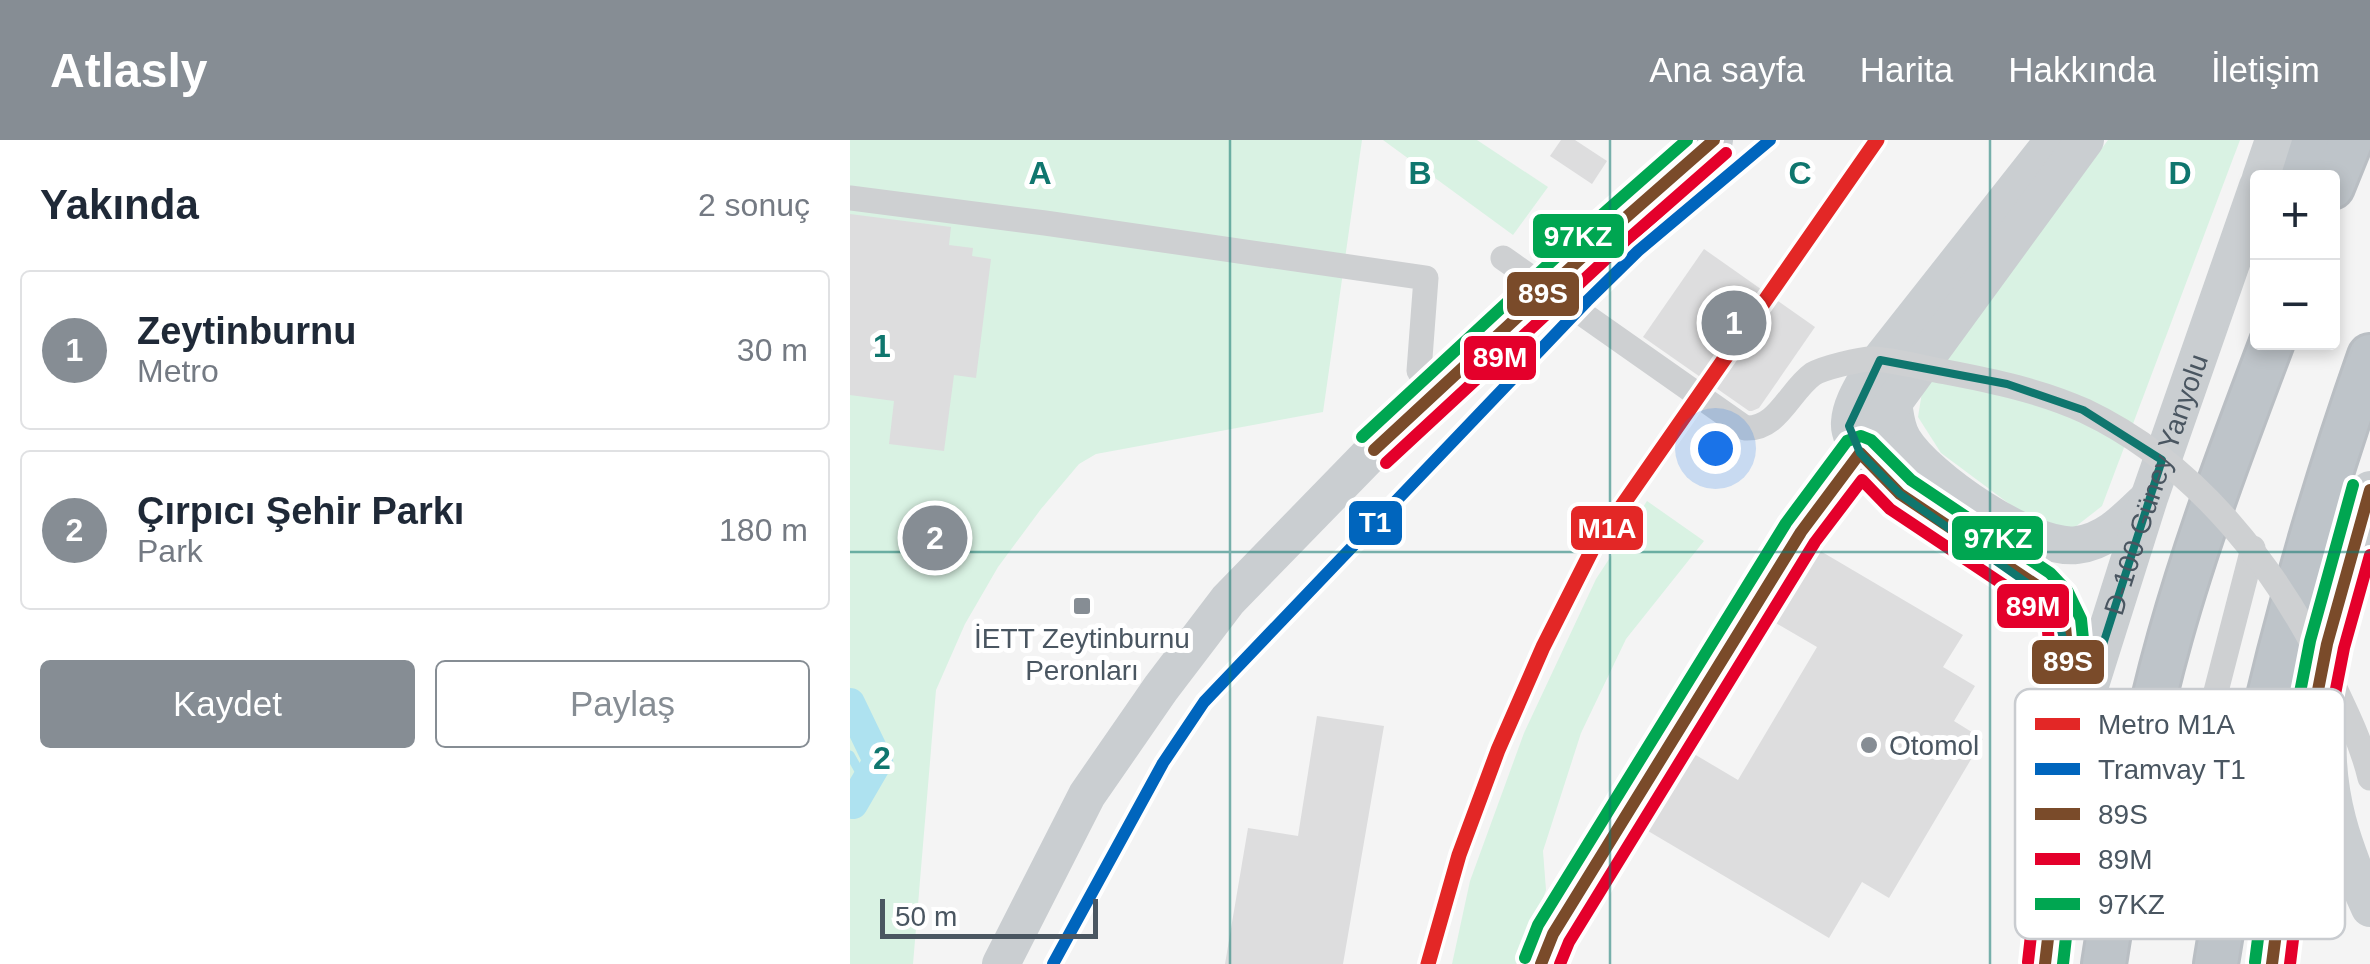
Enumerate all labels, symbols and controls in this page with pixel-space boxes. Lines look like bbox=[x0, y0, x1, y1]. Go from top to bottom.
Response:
text: Atlasly bbox=[50, 44, 207, 97]
text: Ana sayfa bbox=[1649, 50, 1805, 89]
text: Harita bbox=[1860, 50, 1953, 89]
text: Hakkında bbox=[2008, 50, 2156, 89]
text: İletişim bbox=[2211, 50, 2320, 89]
text: A bbox=[1028, 155, 1052, 191]
text: B bbox=[1408, 155, 1432, 191]
text: C bbox=[1788, 155, 1812, 191]
text: D bbox=[2168, 155, 2192, 191]
map controls bbox=[2250, 170, 2340, 350]
button: + bbox=[2250, 170, 2340, 260]
text: Yakında bbox=[40, 181, 199, 228]
text: 2 sonuç bbox=[698, 187, 810, 223]
line badge: 97KZ bbox=[1531, 212, 1626, 260]
text: 97KZ bbox=[1544, 221, 1612, 252]
button: − bbox=[2250, 260, 2340, 350]
line badge: 89S bbox=[1505, 270, 1581, 318]
text: 89S bbox=[1518, 278, 1568, 309]
pin: 1 bbox=[1702, 286, 1766, 360]
text: Zeytinburnu bbox=[137, 310, 357, 352]
text: 1 bbox=[873, 328, 891, 364]
text: 1 bbox=[66, 332, 83, 368]
text: 30 m bbox=[737, 332, 808, 368]
line badge: 89M bbox=[1462, 334, 1538, 382]
text: 89M bbox=[1473, 342, 1527, 373]
street label: D-100 Güney Yanyolu bbox=[2098, 350, 2214, 619]
text: Metro bbox=[137, 353, 219, 389]
your location bbox=[1690, 423, 1741, 474]
text: Çırpıcı Şehir Parkı bbox=[137, 490, 464, 532]
line badge: T1 bbox=[1347, 499, 1404, 547]
pin: 2 bbox=[902, 500, 968, 576]
line badge: M1A bbox=[1569, 504, 1645, 552]
text: T1 bbox=[1359, 507, 1391, 538]
text: 2 bbox=[66, 512, 83, 548]
text: 180 m bbox=[719, 512, 808, 548]
text: M1A bbox=[1577, 513, 1637, 544]
line badge: 97KZ bbox=[1950, 514, 2045, 562]
text: 97KZ bbox=[1964, 523, 2032, 554]
text: Park bbox=[137, 533, 203, 569]
line badge: 89M bbox=[1995, 582, 2071, 630]
text: 89M bbox=[2006, 591, 2060, 622]
marker: İETT Zeytinburnu Peronları bbox=[1071, 595, 1093, 617]
place label: İETT Zeytinburnu Peronları bbox=[974, 623, 1190, 686]
line badge: 89S bbox=[2030, 638, 2106, 686]
text: 89S bbox=[2043, 646, 2093, 677]
button: Kaydet bbox=[40, 660, 415, 748]
button: Paylaş bbox=[435, 660, 810, 748]
legend bbox=[2015, 689, 2345, 939]
text: Metro M1A bbox=[2098, 709, 2235, 740]
place label: Otomol bbox=[1889, 730, 1979, 761]
marker: Otomol bbox=[1858, 734, 1880, 756]
text: 2 bbox=[873, 740, 891, 776]
text: Tramvay T1 bbox=[2098, 754, 2246, 785]
text: 89S bbox=[2098, 799, 2148, 830]
text: 89M bbox=[2098, 844, 2152, 875]
text: 97KZ bbox=[2098, 889, 2165, 920]
scale bar bbox=[880, 894, 1098, 938]
text: 50 m bbox=[895, 901, 957, 932]

